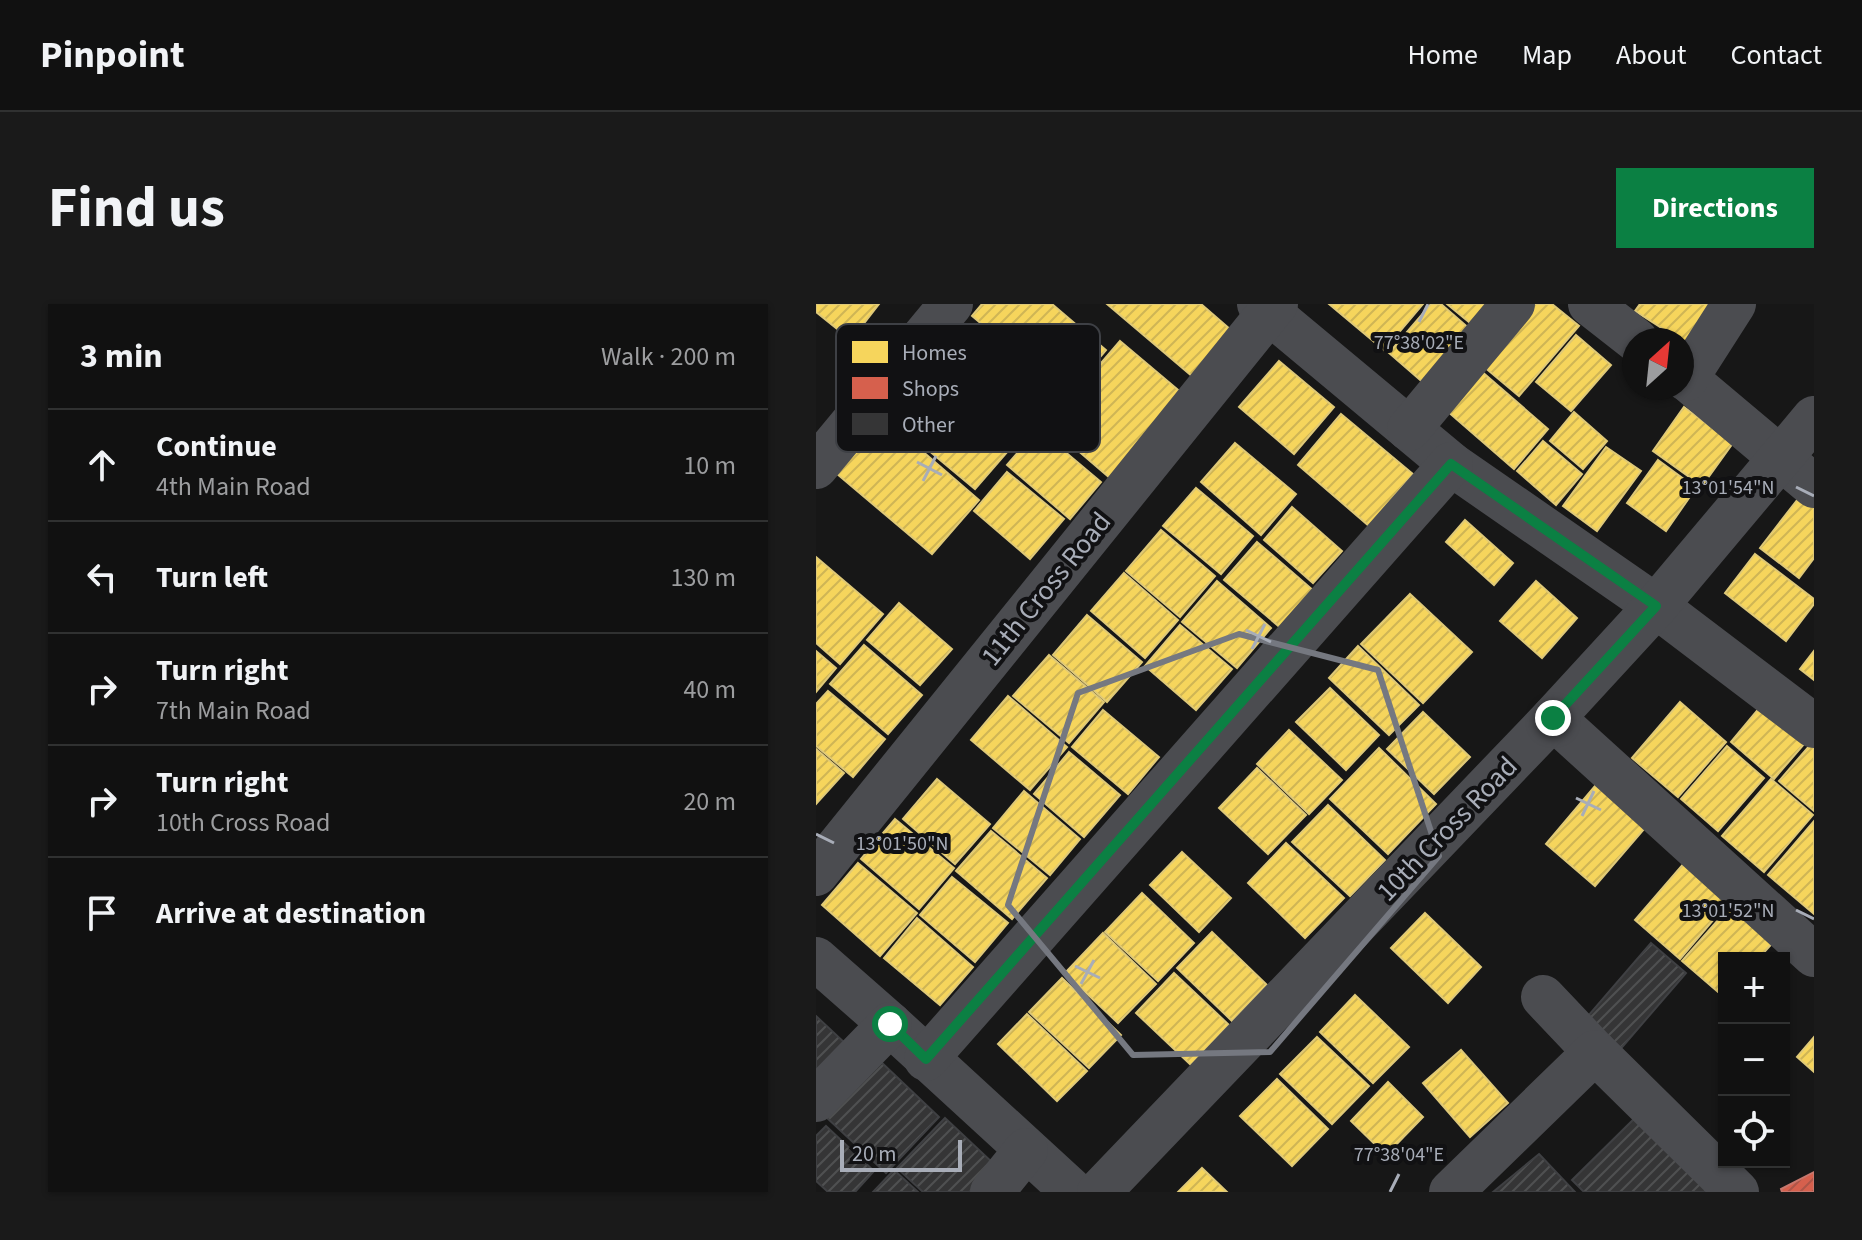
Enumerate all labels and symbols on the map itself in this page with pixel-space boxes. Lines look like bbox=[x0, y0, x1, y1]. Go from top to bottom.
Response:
legend bbox=[836, 324, 1100, 452]
north arrow bbox=[1622, 328, 1694, 400]
text: 77°38'02"E bbox=[1374, 329, 1464, 357]
text: Homes bbox=[902, 337, 967, 369]
text: Shops bbox=[902, 373, 959, 405]
text: Other bbox=[902, 409, 955, 441]
text: 13°01'54"N bbox=[1682, 474, 1774, 502]
street label: 11th Cross Road bbox=[971, 503, 1121, 675]
route end bbox=[1535, 700, 1571, 736]
street label: 10th Cross Road bbox=[1367, 748, 1527, 910]
text: 13°01'50"N bbox=[856, 830, 948, 858]
text: 13°01'52"N bbox=[1682, 897, 1774, 925]
route start bbox=[872, 1006, 908, 1042]
scale bar bbox=[840, 1136, 962, 1172]
text: 77°38'04"E bbox=[1354, 1141, 1444, 1169]

